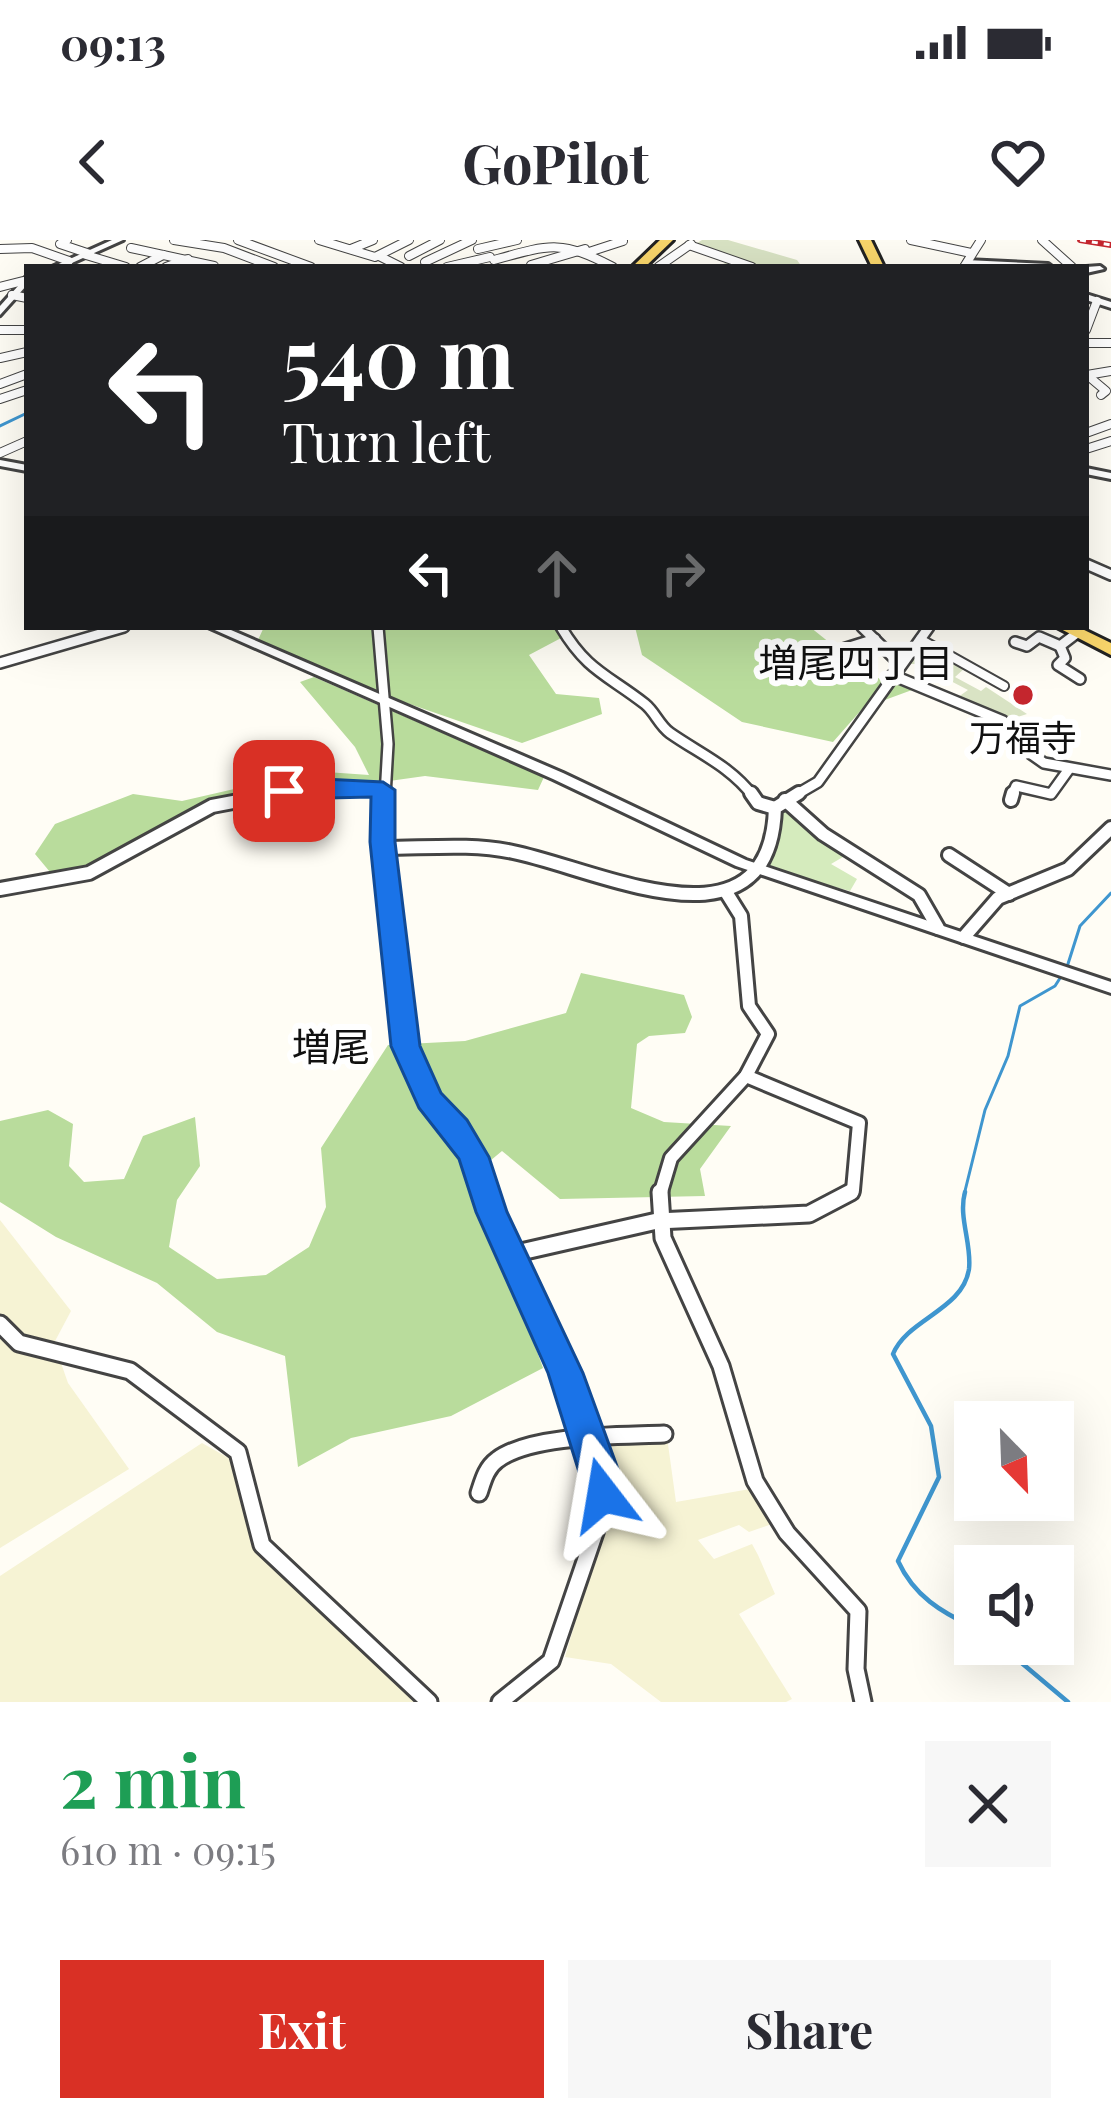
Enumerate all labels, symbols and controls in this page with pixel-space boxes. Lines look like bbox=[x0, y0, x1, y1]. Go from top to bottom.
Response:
text: 09:13 bbox=[60, 12, 166, 72]
text: GoPilot bbox=[462, 126, 649, 198]
icon: back bbox=[60, 129, 126, 195]
icon: heart bbox=[985, 129, 1051, 195]
text: 540 m bbox=[282, 298, 515, 410]
icon: left bbox=[84, 312, 240, 468]
text: Turn left bbox=[282, 405, 491, 477]
icon: left bbox=[398, 540, 464, 606]
icon: ahead bbox=[524, 540, 590, 606]
icon: right bbox=[650, 540, 716, 606]
district label: 増尾四丁目 bbox=[758, 635, 954, 687]
marker: 万福寺 bbox=[1010, 682, 1036, 708]
place label: 万福寺 bbox=[969, 712, 1077, 760]
pin bbox=[233, 740, 335, 842]
icon: arrive bbox=[251, 758, 317, 824]
district label: 増尾 bbox=[292, 1019, 370, 1071]
north arrow bbox=[954, 1401, 1074, 1521]
map controls bbox=[954, 1401, 1074, 1665]
position arrow bbox=[540, 1432, 666, 1558]
button: sound bbox=[954, 1545, 1074, 1665]
text: 2 min bbox=[60, 1730, 246, 1826]
button: close bbox=[925, 1741, 1051, 1867]
text: 610 m · 09:15 bbox=[60, 1823, 276, 1875]
button: Exit bbox=[60, 1960, 544, 2098]
button: Share bbox=[568, 1960, 1051, 2098]

